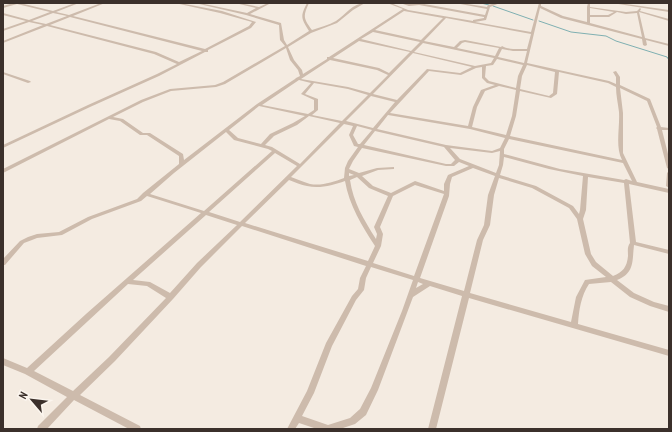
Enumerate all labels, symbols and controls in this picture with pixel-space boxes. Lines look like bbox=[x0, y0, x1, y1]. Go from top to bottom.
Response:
north arrow bbox=[12, 380, 52, 420]
text: N bbox=[16, 389, 31, 401]

